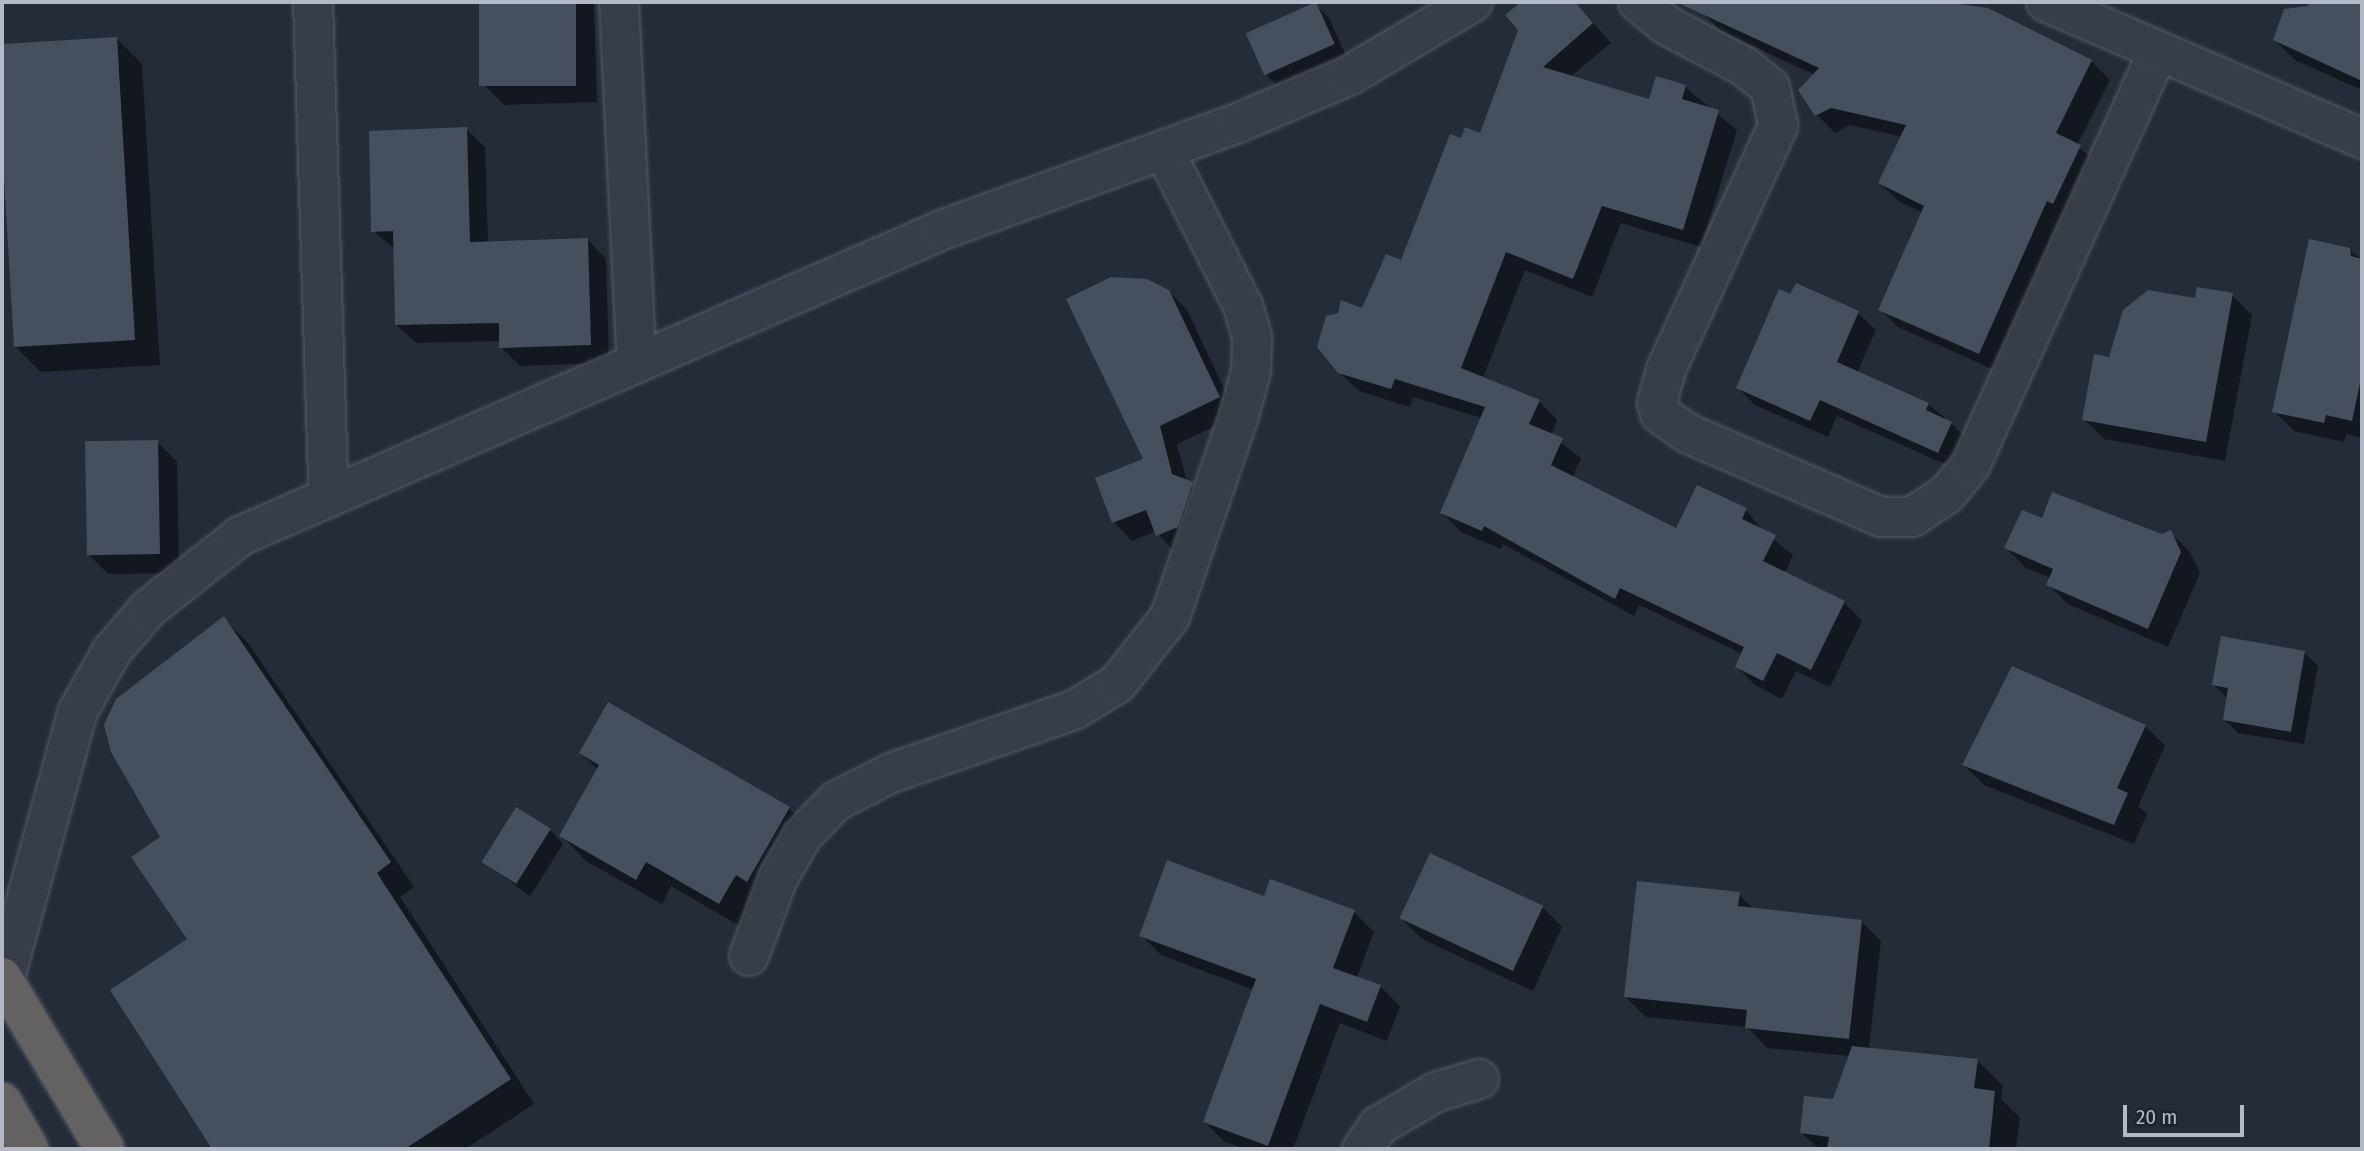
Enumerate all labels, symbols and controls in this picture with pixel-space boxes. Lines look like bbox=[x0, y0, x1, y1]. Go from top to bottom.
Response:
scale bar bbox=[2126, 1092, 2247, 1136]
text: 20 m bbox=[2136, 1104, 2177, 1130]

